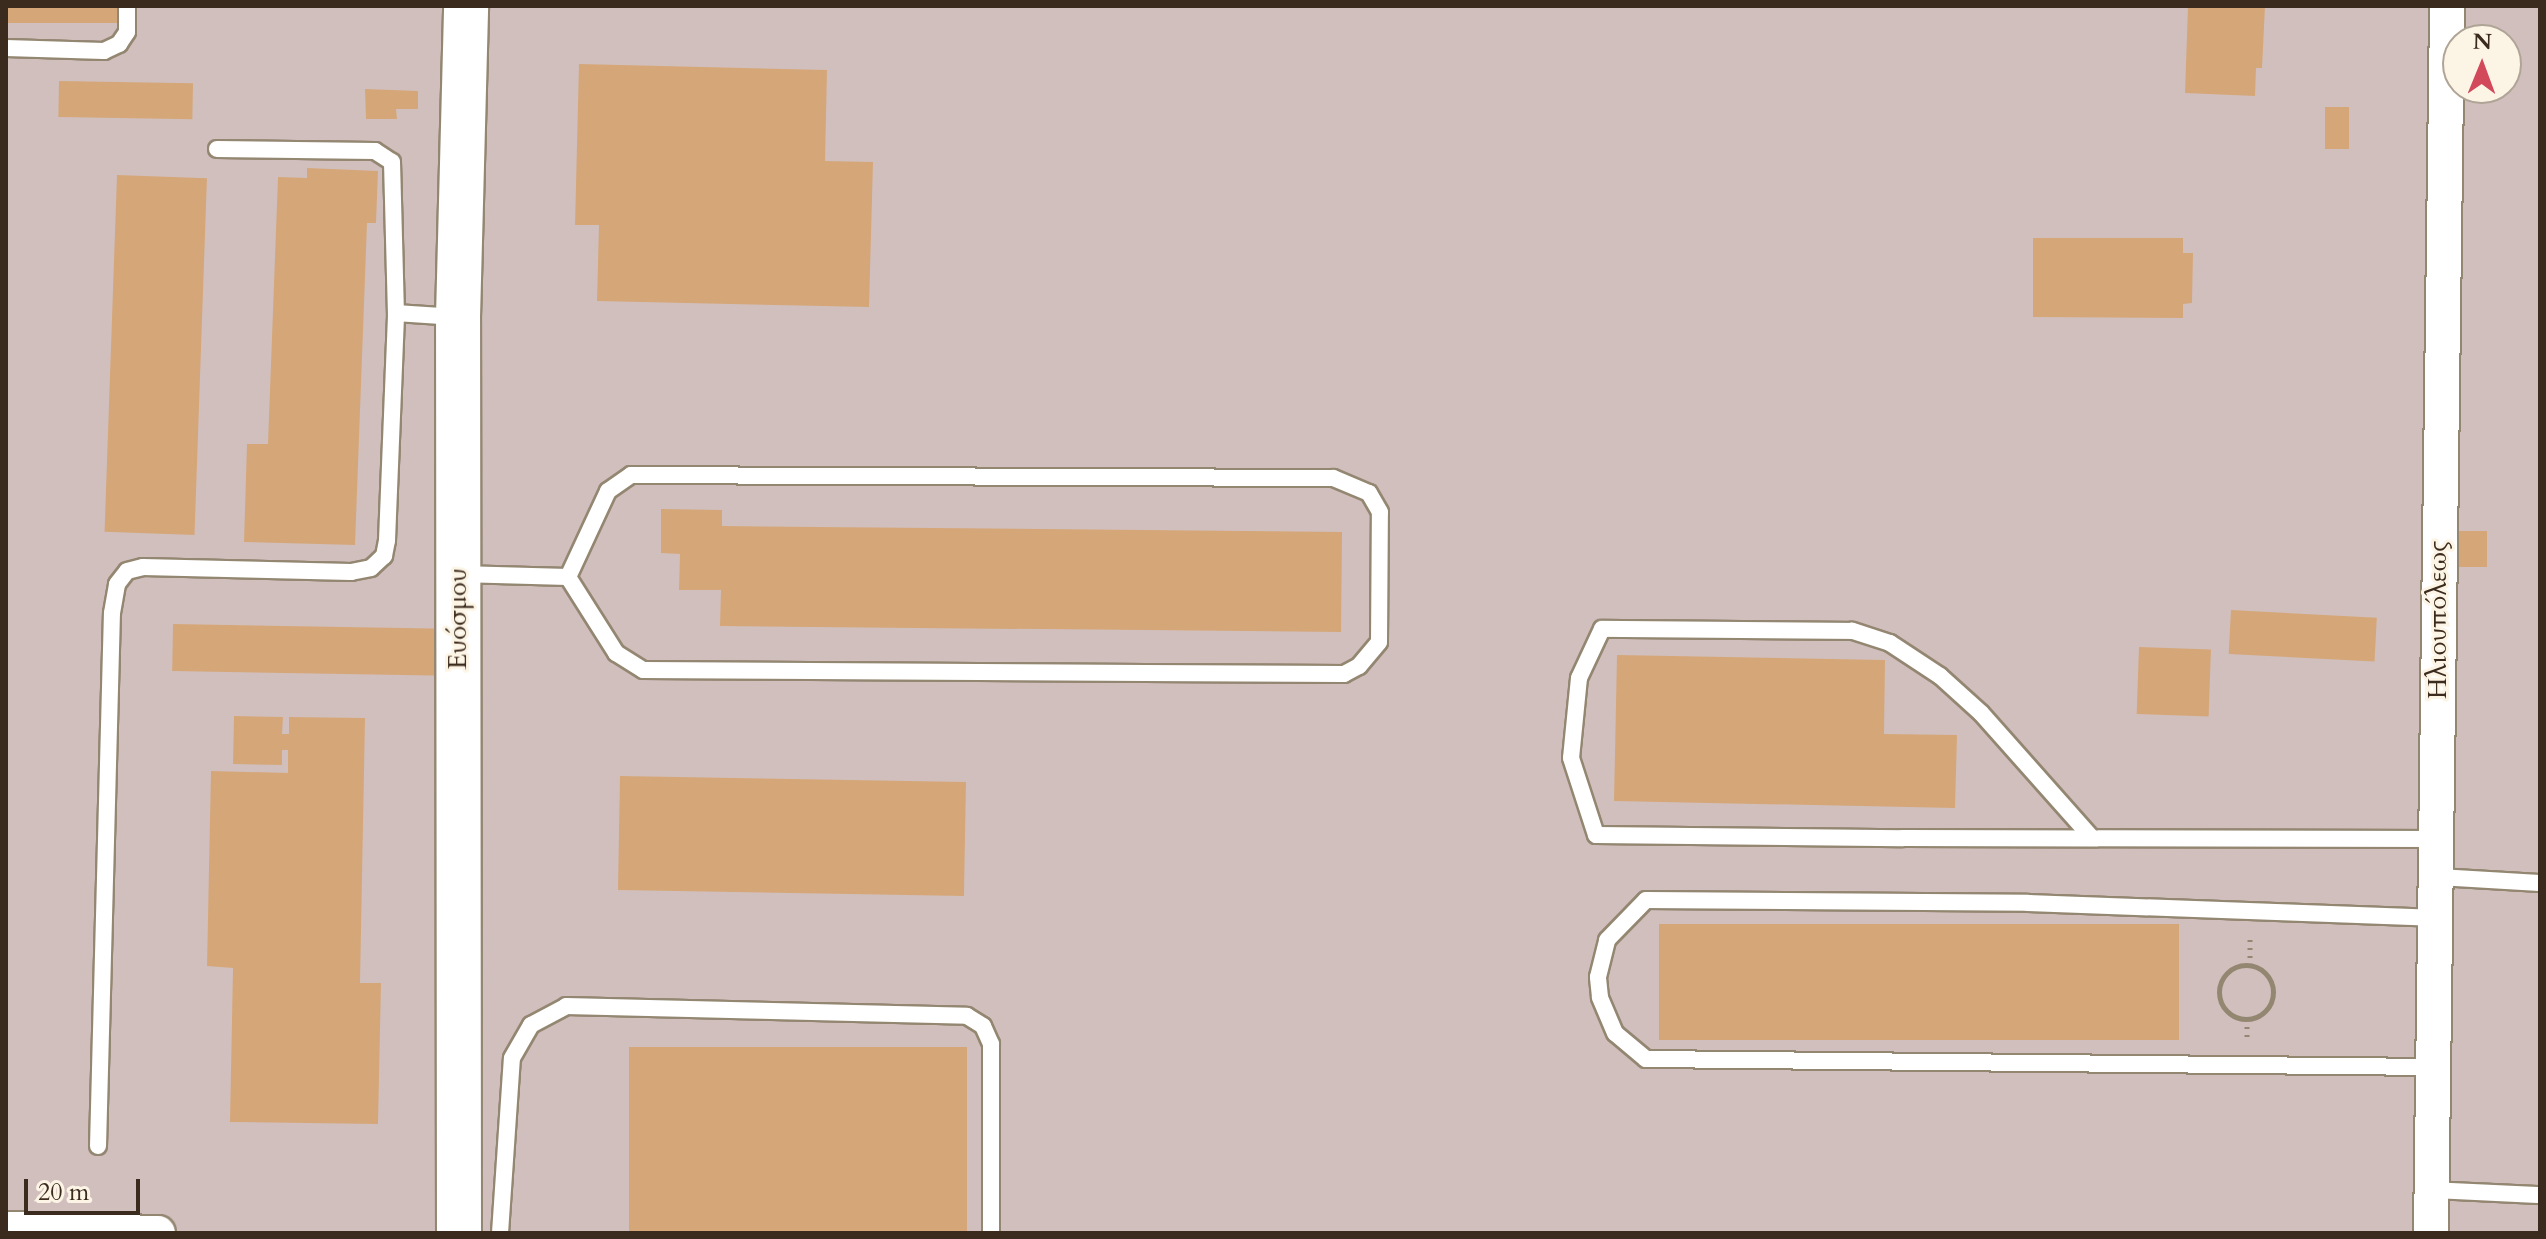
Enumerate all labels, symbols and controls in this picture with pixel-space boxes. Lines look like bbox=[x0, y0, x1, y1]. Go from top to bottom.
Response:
north arrow bbox=[2442, 24, 2522, 104]
text: N bbox=[2473, 27, 2492, 57]
street label: Ηλιουπόλεως bbox=[2422, 541, 2454, 699]
street label: Ευόσμου bbox=[442, 568, 474, 670]
scale bar bbox=[28, 1163, 144, 1213]
text: 20 m bbox=[38, 1176, 89, 1209]

